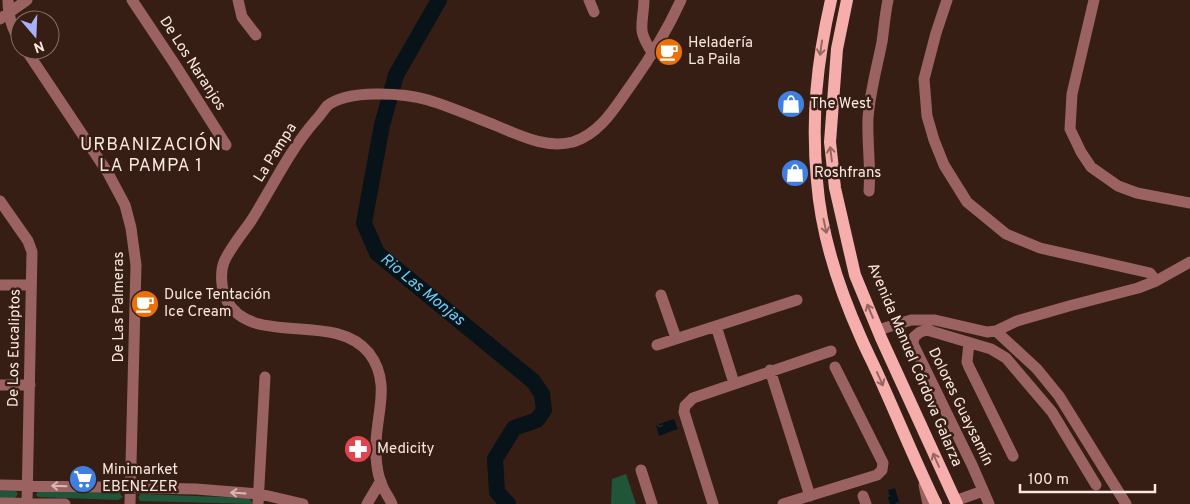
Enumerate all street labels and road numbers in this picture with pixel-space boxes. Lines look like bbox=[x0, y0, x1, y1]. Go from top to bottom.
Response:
street label: De Los Naranjos bbox=[154, 13, 230, 115]
street label: La Pampa bbox=[250, 120, 302, 186]
street label: De Las Palmeras bbox=[110, 251, 129, 363]
street label: Avenida Manuel Córdova Galarza bbox=[862, 260, 966, 470]
street label: De Los Eucaliptos bbox=[4, 289, 26, 407]
street label: Dolores Guaysamín bbox=[923, 345, 997, 469]

